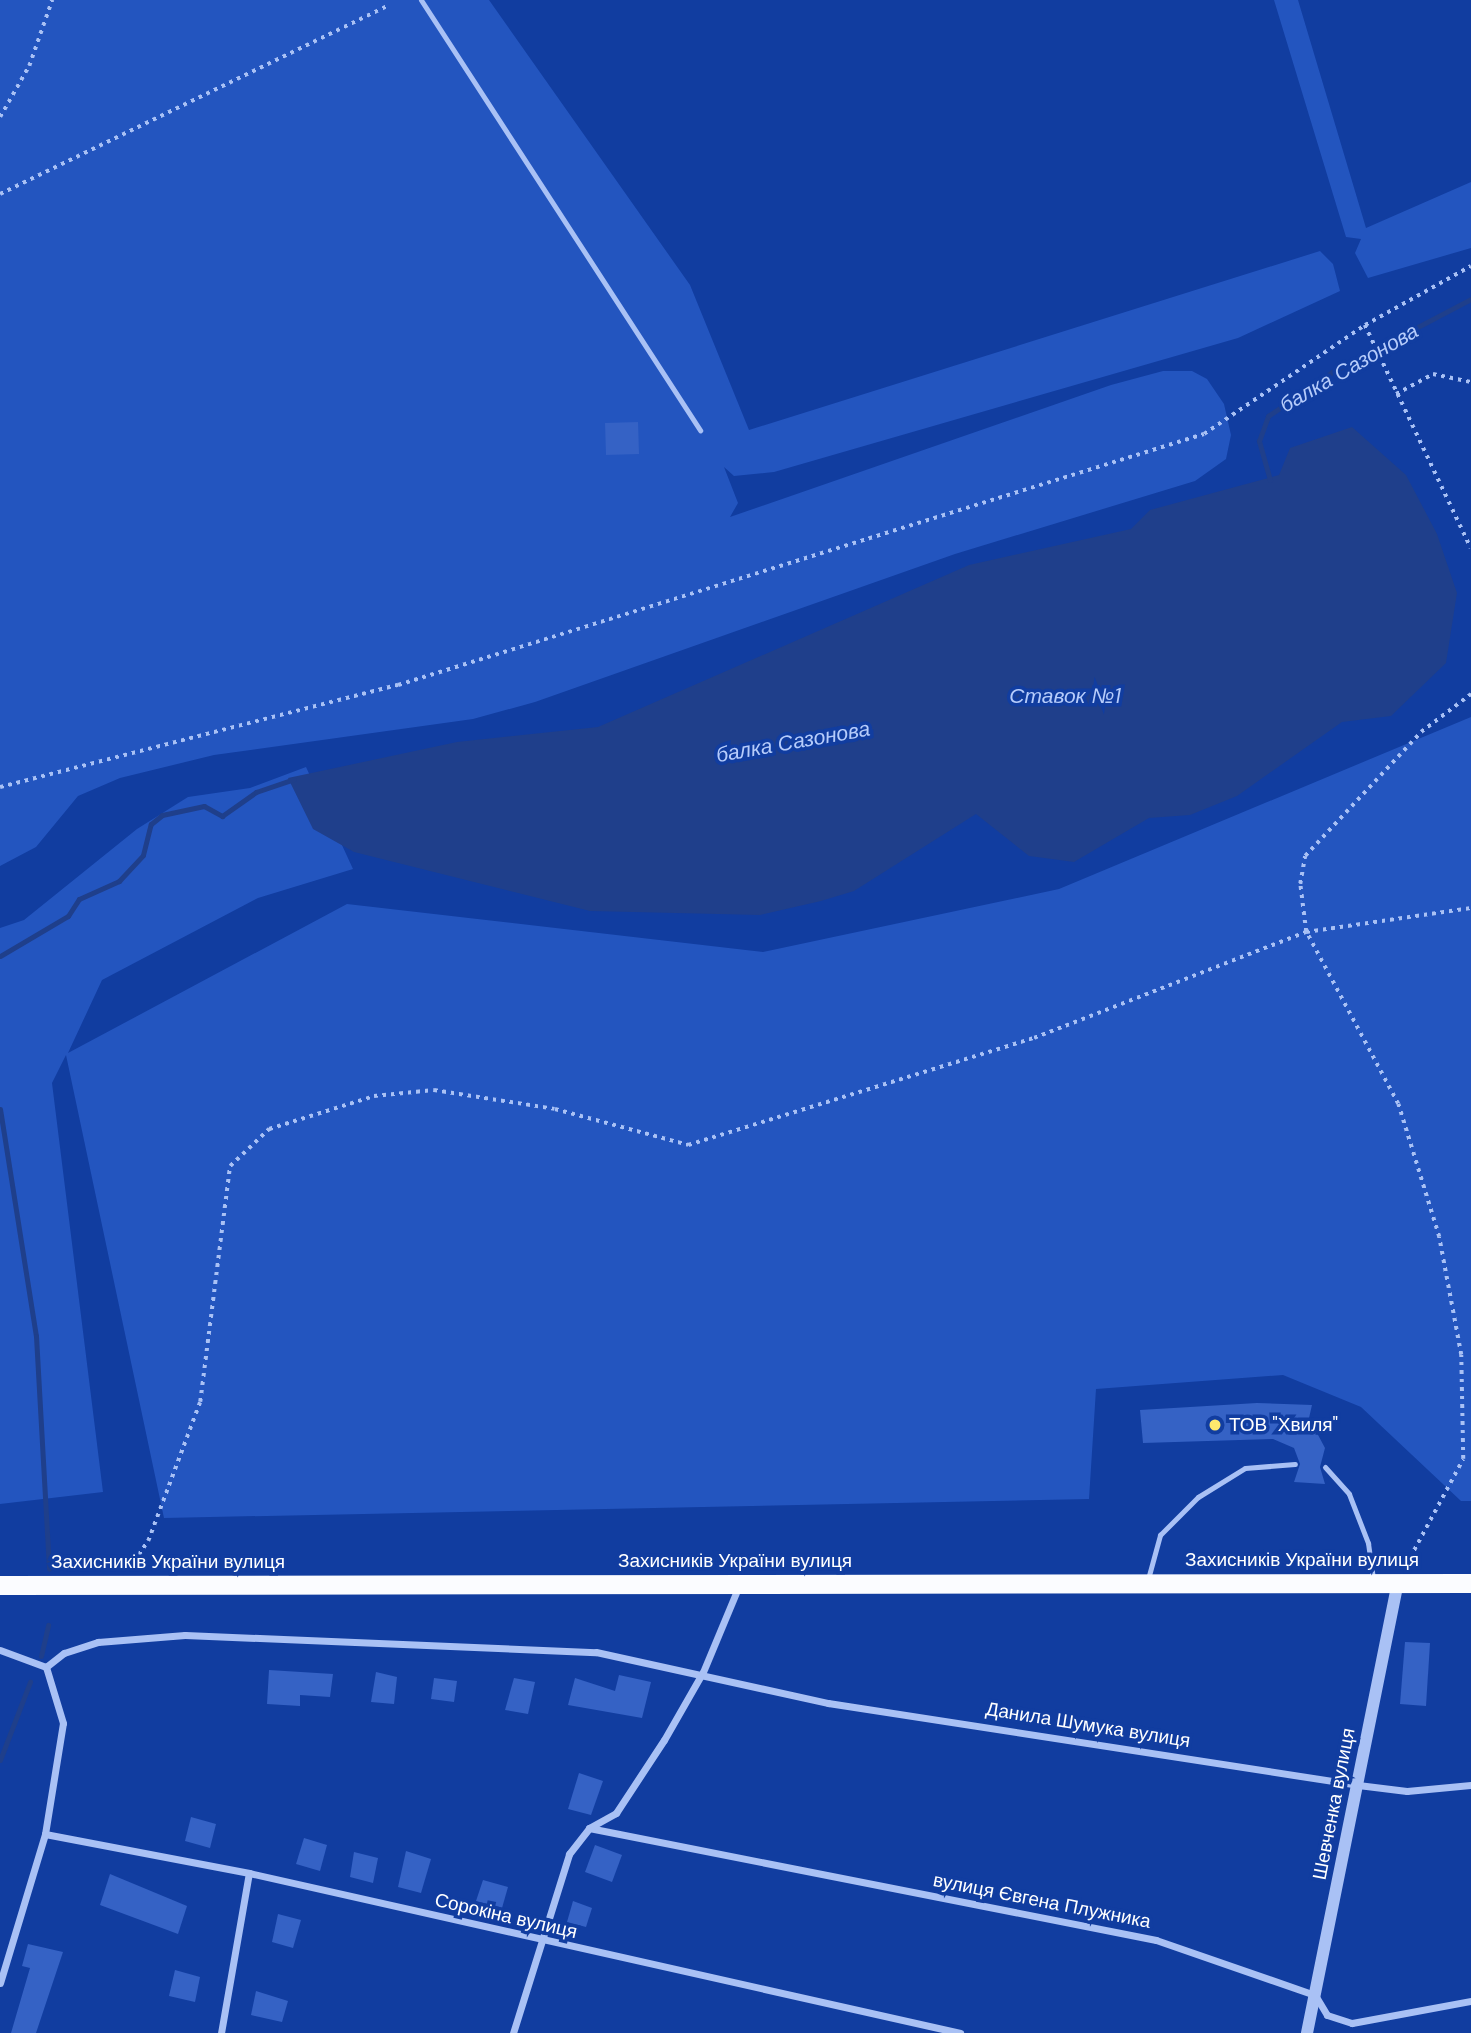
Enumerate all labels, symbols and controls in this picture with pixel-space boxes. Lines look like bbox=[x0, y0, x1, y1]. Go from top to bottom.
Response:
water label: балка Сазонова bbox=[1275, 318, 1423, 418]
water label: Ставок №1 bbox=[1009, 683, 1121, 709]
water label: балка Сазонова bbox=[714, 716, 872, 768]
place label: ТОВ "Хвиля" bbox=[1229, 1414, 1338, 1436]
marker: ТОВ "Хвиля" bbox=[1207, 1417, 1223, 1433]
street label: Захисників України вулиця bbox=[1185, 1549, 1419, 1571]
street label: Захисників України вулиця bbox=[618, 1550, 852, 1572]
street label: Захисників України вулиця bbox=[51, 1551, 285, 1573]
street label: Данила Шумука вулиця bbox=[984, 1698, 1192, 1752]
street label: Шевченка вулиця bbox=[1308, 1726, 1360, 1882]
street label: вулиця Євгена Плужника bbox=[931, 1869, 1153, 1933]
street label: Сорокіна вулиця bbox=[432, 1889, 580, 1943]

